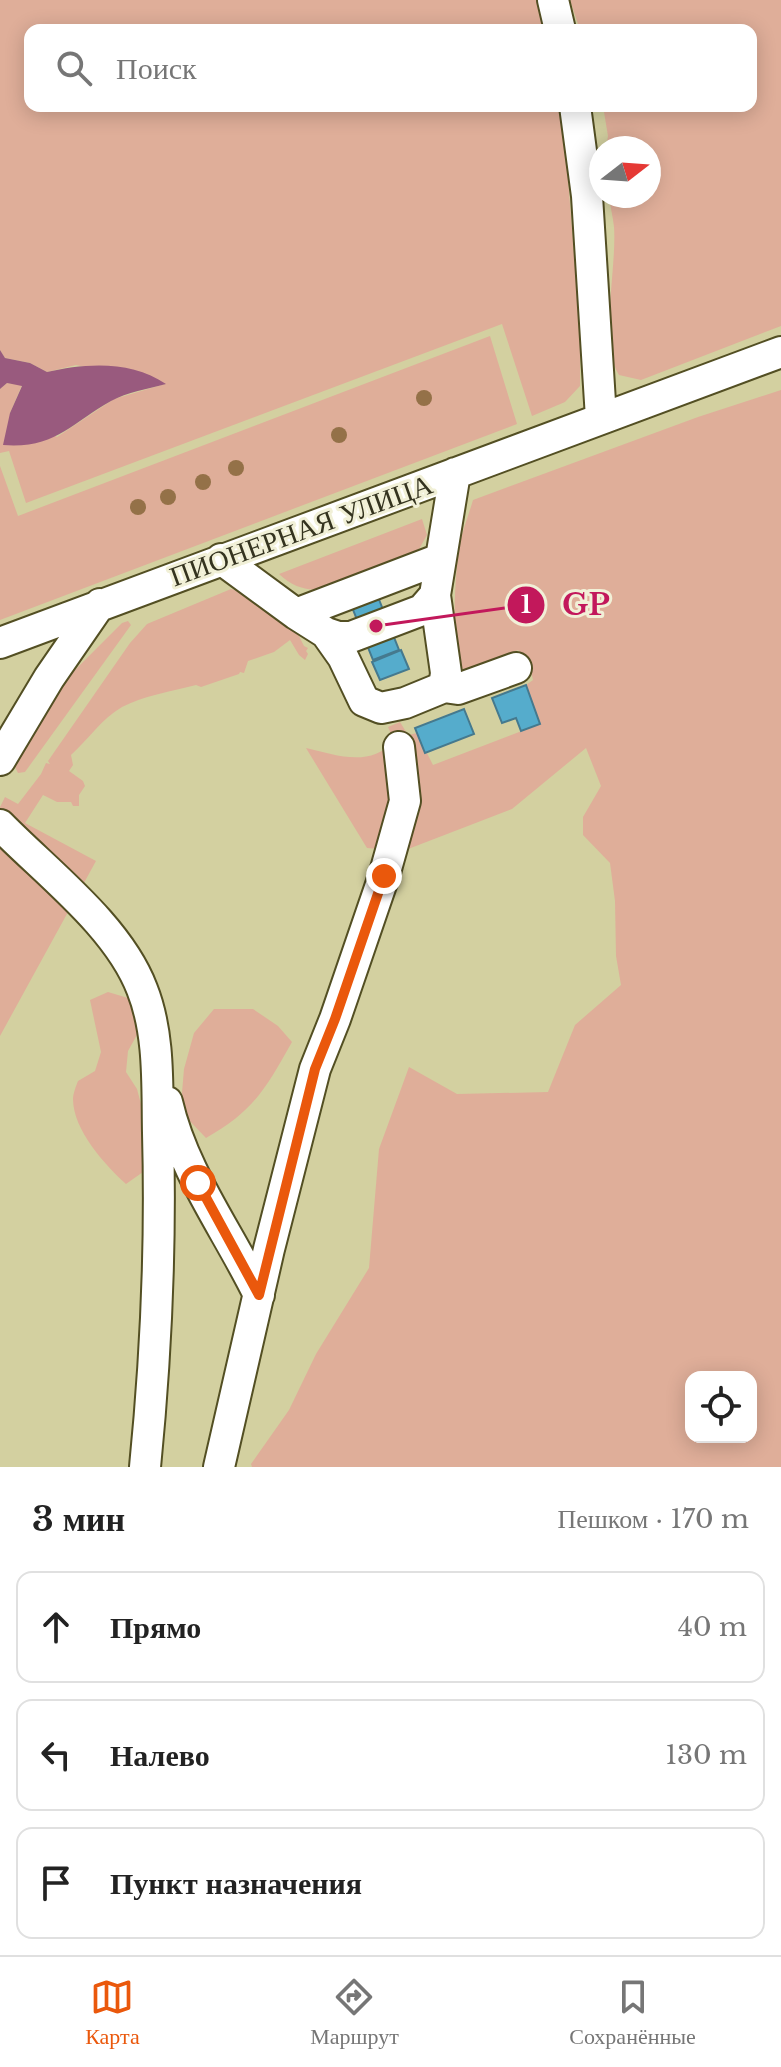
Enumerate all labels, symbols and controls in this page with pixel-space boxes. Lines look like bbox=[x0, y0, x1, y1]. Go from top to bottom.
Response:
search box bbox=[24, 24, 757, 112]
icon: search bbox=[52, 46, 96, 90]
text: Поиск bbox=[116, 50, 197, 87]
north arrow bbox=[589, 136, 661, 208]
street label: ПИОНЕРНАЯ УЛИЦА bbox=[165, 466, 438, 594]
callout: GP bbox=[506, 578, 626, 632]
text: GP bbox=[562, 586, 610, 623]
text: 1 bbox=[521, 590, 531, 619]
route end bbox=[366, 858, 402, 894]
route start bbox=[180, 1165, 216, 1201]
map controls bbox=[685, 1371, 757, 1443]
button: locate bbox=[685, 1371, 757, 1443]
text: 3 мин bbox=[32, 1498, 125, 1540]
text: Пешком · 170 m bbox=[557, 1503, 749, 1535]
icon: ahead bbox=[34, 1605, 78, 1649]
text: Прямо bbox=[110, 1609, 201, 1646]
text: 40 m bbox=[678, 1611, 747, 1643]
icon: left bbox=[34, 1733, 78, 1777]
text: Налево bbox=[110, 1737, 210, 1774]
text: 130 m bbox=[665, 1739, 747, 1771]
icon: arrive bbox=[34, 1861, 78, 1905]
text: Пункт назначения bbox=[110, 1865, 362, 1902]
tab: Карта bbox=[85, 1975, 140, 2050]
tab: Маршрут bbox=[310, 1975, 399, 2050]
tab: Сохранённые bbox=[569, 1975, 696, 2050]

